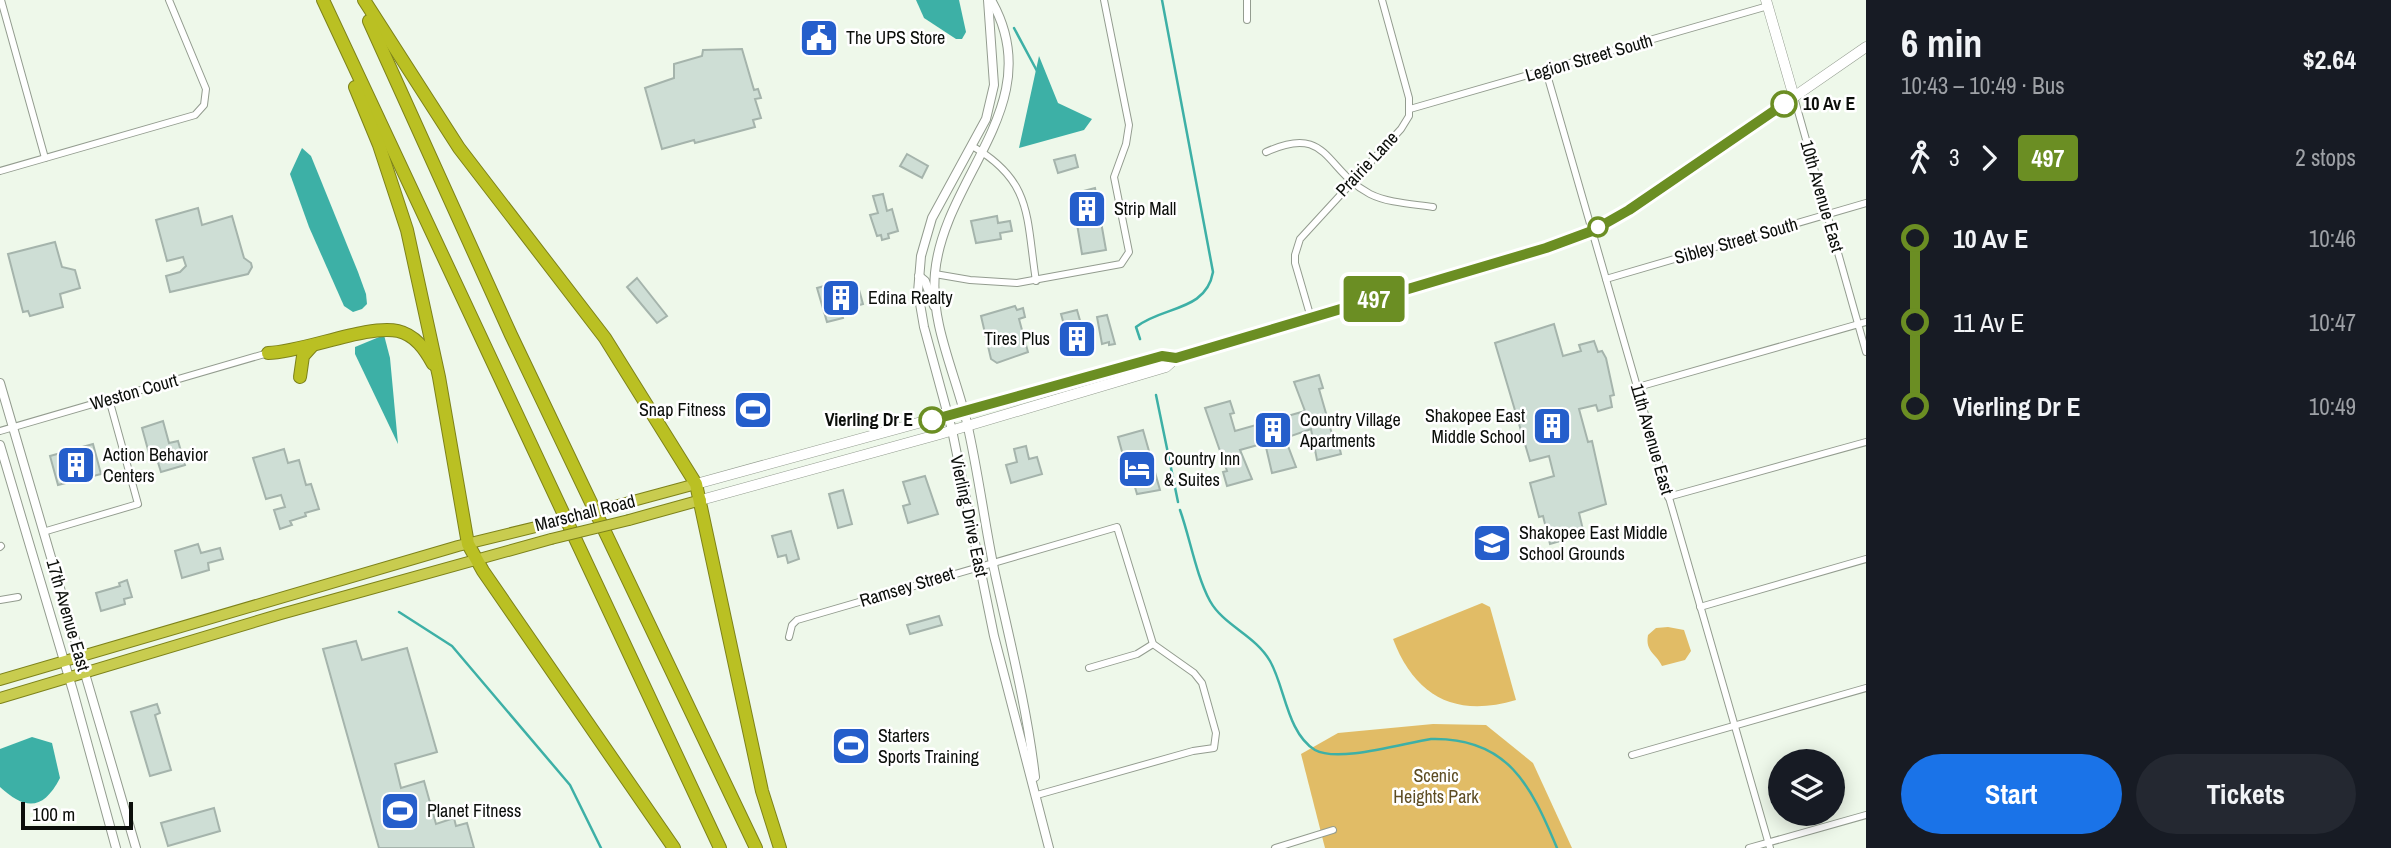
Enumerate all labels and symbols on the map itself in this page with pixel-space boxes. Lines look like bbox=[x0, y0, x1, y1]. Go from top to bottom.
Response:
public building icon: The UPS Store bbox=[798, 17, 840, 59]
place label: The UPS Store bbox=[846, 25, 945, 50]
street label: Legion Street South bbox=[1522, 27, 1655, 88]
marker: 10 Av E bbox=[1771, 91, 1797, 117]
place label: 10 Av E bbox=[1803, 91, 1855, 116]
street label: Prairie Lane bbox=[1330, 125, 1403, 202]
street label: 10th Avenue East bbox=[1795, 137, 1850, 255]
building icon: Strip Mall bbox=[1066, 188, 1108, 230]
place label: Strip Mall bbox=[1114, 196, 1176, 221]
street label: Sibley Street South bbox=[1671, 211, 1800, 270]
unlabelled marker bbox=[1588, 217, 1608, 237]
line badge: 497 bbox=[1334, 276, 1414, 322]
building icon: Edina Realty bbox=[820, 277, 862, 319]
place label: Edina Realty bbox=[868, 285, 953, 310]
building icon: Tires Plus bbox=[1056, 318, 1098, 360]
place label: Tires Plus bbox=[984, 326, 1050, 351]
street label: Weston Court bbox=[87, 367, 181, 416]
street label: 11th Avenue East bbox=[1625, 380, 1680, 497]
sports icon: Snap Fitness bbox=[732, 389, 774, 431]
place label: Snap Fitness bbox=[639, 397, 726, 422]
place label: Shakopee East Middle School bbox=[1425, 403, 1525, 449]
building icon: Shakopee East Middle School bbox=[1531, 405, 1573, 447]
place label: Vierling Dr E bbox=[825, 407, 913, 432]
marker: Vierling Dr E bbox=[919, 407, 945, 433]
place label: Country Village Apartments bbox=[1299, 407, 1401, 453]
building icon: Country Village Apartments bbox=[1252, 409, 1294, 451]
place label: Action Behavior Centers bbox=[102, 442, 208, 488]
building icon: Action Behavior Centers bbox=[55, 444, 97, 486]
place label: Country Inn & Suites bbox=[1164, 446, 1240, 492]
hotel icon: Country Inn & Suites bbox=[1116, 448, 1158, 490]
street label: Vierling Drive East bbox=[944, 453, 995, 579]
street label: Marschall Road bbox=[532, 488, 638, 537]
place label: Shakopee East Middle School Grounds bbox=[1519, 520, 1668, 566]
school or university icon: Shakopee East Middle School Grounds bbox=[1471, 522, 1513, 564]
street label: 17th Avenue East bbox=[41, 556, 96, 674]
street label: Ramsey Street bbox=[857, 560, 957, 613]
place label: Starters Sports Training bbox=[878, 723, 980, 769]
sports icon: Starters Sports Training bbox=[830, 725, 872, 767]
park label: Scenic Heights Park bbox=[1393, 763, 1479, 809]
sports icon: Planet Fitness bbox=[379, 790, 421, 832]
place label: Planet Fitness bbox=[427, 798, 521, 823]
scale bar bbox=[21, 799, 133, 831]

